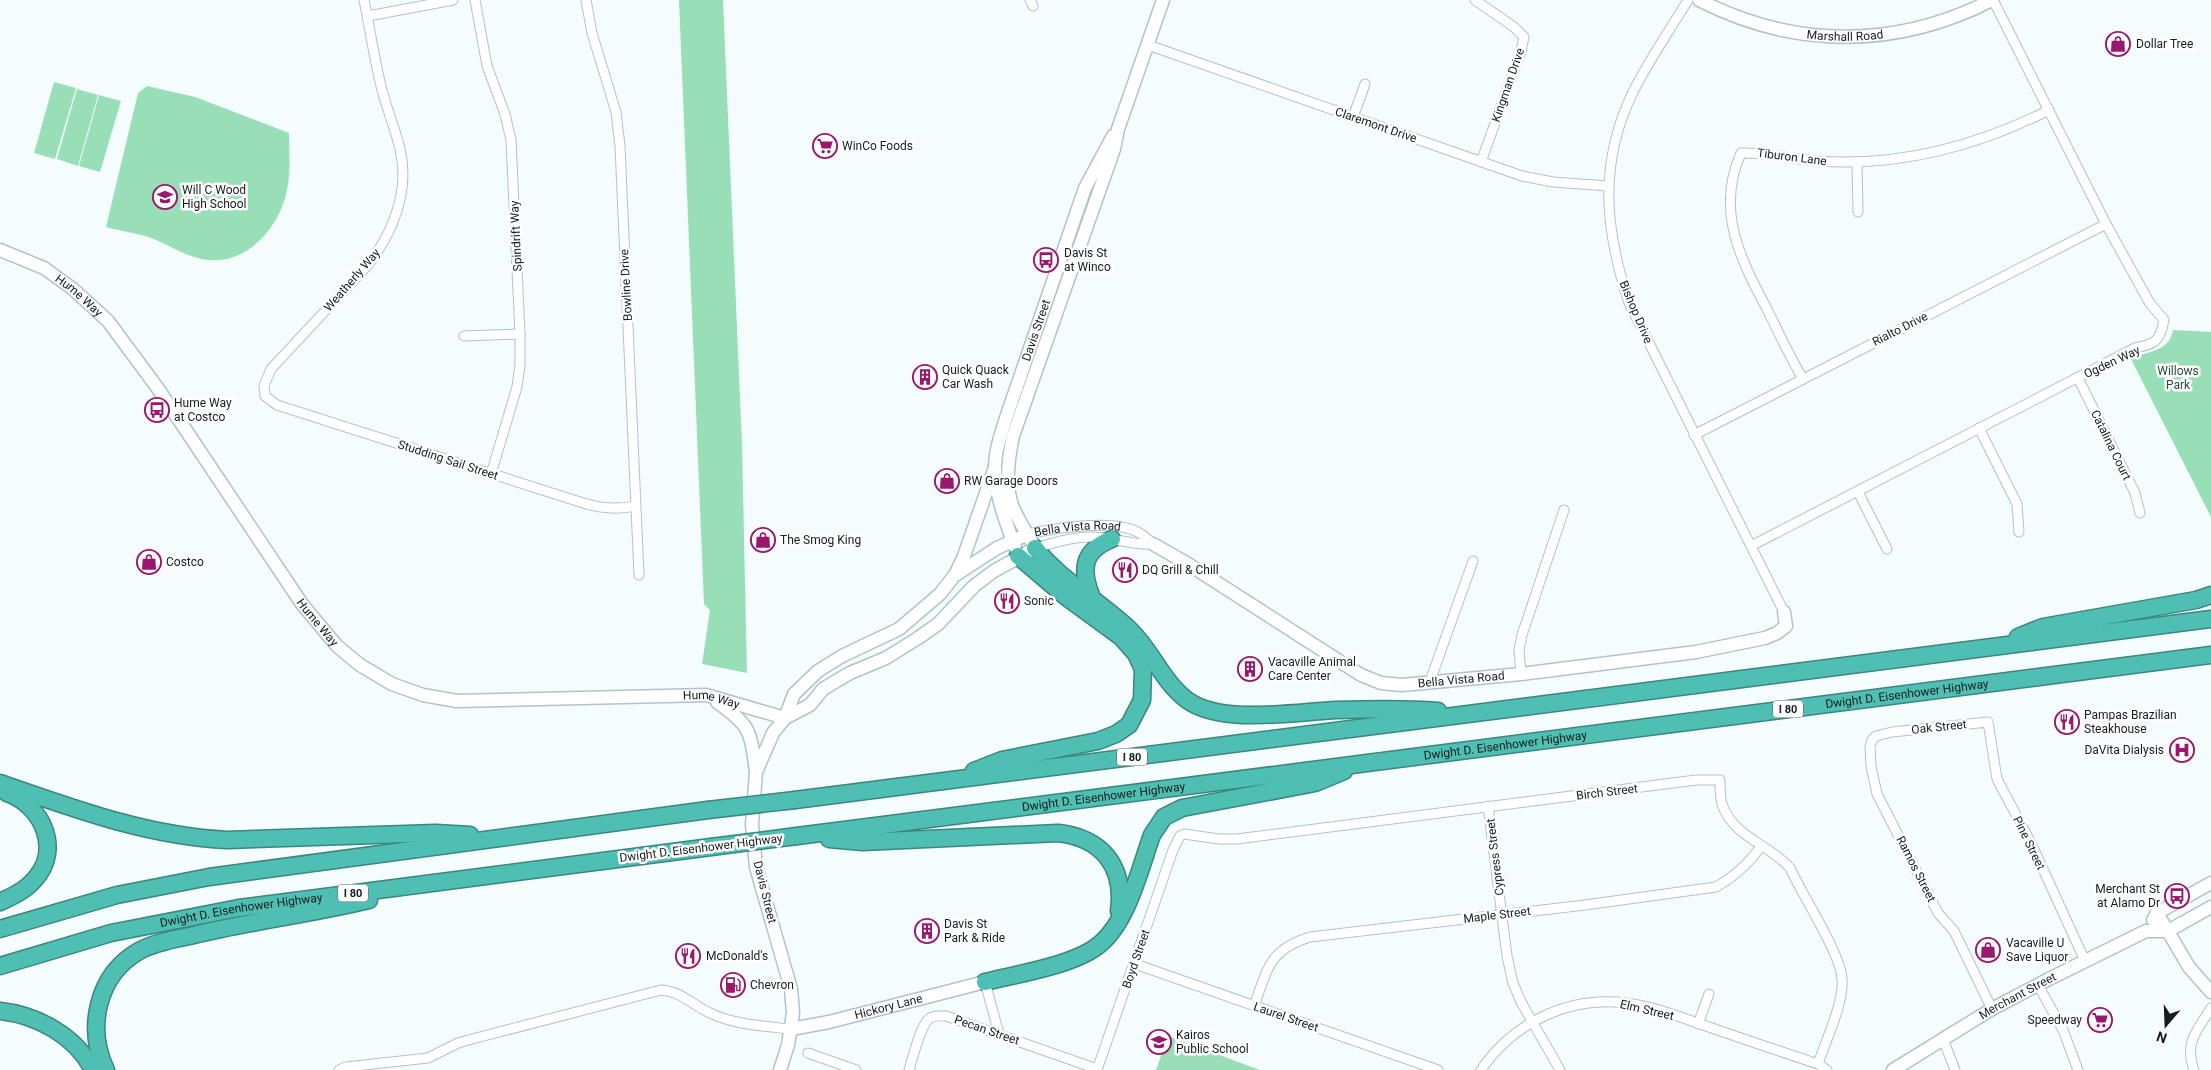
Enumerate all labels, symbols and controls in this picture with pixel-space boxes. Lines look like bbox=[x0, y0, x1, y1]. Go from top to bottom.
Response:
street label: Marshall Road bbox=[1806, 27, 1884, 44]
shop icon: Dollar Tree bbox=[2105, 31, 2131, 57]
place label: Dollar Tree bbox=[2136, 37, 2193, 51]
street label: Kingman Drive bbox=[1489, 46, 1527, 124]
street label: Claremont Drive bbox=[1333, 104, 1419, 146]
supermarket icon: WinCo Foods bbox=[812, 133, 838, 159]
place label: WinCo Foods bbox=[842, 139, 913, 153]
street label: Tiburon Lane bbox=[1757, 146, 1827, 168]
place label: Will C Wood High School bbox=[182, 183, 246, 211]
school or university icon: Will C Wood High School bbox=[152, 184, 178, 210]
street label: Spindrift Way bbox=[507, 200, 525, 272]
street label: Weatherly Way bbox=[321, 246, 383, 314]
place label: Davis St at Winco bbox=[1064, 246, 1111, 274]
bus stop icon: Davis St at Winco bbox=[1033, 247, 1059, 273]
street label: Bowline Drive bbox=[617, 249, 635, 321]
street label: Hume Way bbox=[53, 271, 106, 320]
street label: Bishop Drive bbox=[1617, 279, 1655, 345]
street label: Davis Street bbox=[1019, 298, 1053, 363]
street label: Rialto Drive bbox=[1870, 309, 1930, 349]
street label: Ogden Way bbox=[2082, 343, 2143, 381]
place label: Quick Quack Car Wash bbox=[942, 363, 1010, 391]
building icon: Quick Quack Car Wash bbox=[912, 364, 938, 390]
park label: Willows Park bbox=[2157, 364, 2199, 392]
place label: Hume Way at Costco bbox=[174, 396, 232, 424]
bus stop icon: Hume Way at Costco bbox=[144, 397, 170, 423]
street label: Catalina Court bbox=[2088, 408, 2134, 482]
street label: Studding Sail Street bbox=[396, 437, 500, 483]
shop icon: RW Garage Doors bbox=[934, 468, 960, 494]
place label: RW Garage Doors bbox=[964, 474, 1058, 488]
street label: Bella Vista Road bbox=[1033, 518, 1122, 540]
shop icon: The Smog King bbox=[750, 527, 776, 553]
place label: The Smog King bbox=[780, 533, 861, 547]
shop icon: Costco bbox=[136, 549, 162, 575]
place label: Costco bbox=[166, 555, 204, 569]
restaurant icon: DQ Grill & Chill bbox=[1112, 557, 1138, 583]
place label: DQ Grill & Chill bbox=[1142, 563, 1219, 577]
restaurant icon: Sonic bbox=[994, 588, 1020, 614]
place label: Sonic bbox=[1024, 594, 1054, 608]
street label: Hume Way bbox=[294, 596, 341, 649]
place label: Vacaville Animal Care Center bbox=[1268, 655, 1356, 683]
building icon: Vacaville Animal Care Center bbox=[1237, 656, 1263, 682]
street label: Bella Vista Road bbox=[1417, 669, 1505, 690]
street label: Dwight D. Eisenhower Highway bbox=[1824, 676, 1990, 711]
street label: Hume Way bbox=[683, 688, 742, 712]
road number: I 80 bbox=[1773, 701, 1803, 718]
place label: Pampas Brazilian Steakhouse bbox=[2084, 708, 2177, 736]
restaurant icon: Pampas Brazilian Steakhouse bbox=[2054, 709, 2080, 735]
street label: Oak Street bbox=[1911, 717, 1967, 737]
street label: Dwight D. Eisenhower Highway bbox=[1423, 728, 1588, 763]
hospital icon: DaVita Dialysis bbox=[2169, 737, 2195, 763]
place label: DaVita Dialysis bbox=[2084, 743, 2164, 757]
road number: I 80 bbox=[1117, 749, 1147, 766]
street label: Dwight D. Eisenhower Highway bbox=[1021, 779, 1186, 814]
street label: Birch Street bbox=[1575, 781, 1639, 803]
street label: Pine Street bbox=[2010, 814, 2048, 872]
street label: Cypress Street bbox=[1483, 818, 1507, 896]
street label: Dwight D. Eisenhower Highway bbox=[619, 831, 784, 865]
street label: Ramos Street bbox=[1893, 834, 1939, 904]
street label: Davis Street bbox=[750, 859, 780, 925]
place label: Merchant St at Alamo Dr bbox=[2095, 882, 2160, 910]
bus stop icon: Merchant St at Alamo Dr bbox=[2164, 883, 2190, 909]
road number: I 80 bbox=[338, 884, 368, 901]
street label: Dwight D. Eisenhower Highway bbox=[159, 890, 324, 930]
street label: Maple Street bbox=[1463, 904, 1531, 926]
place label: Davis St Park & Ride bbox=[944, 917, 1005, 945]
building icon: Davis St Park & Ride bbox=[914, 918, 940, 944]
street label: Boyd Street bbox=[1119, 928, 1153, 990]
place label: Vacaville U Save Liquor bbox=[2006, 936, 2068, 964]
shop icon: Vacaville U Save Liquor bbox=[1975, 937, 2001, 963]
restaurant icon: McDonald's bbox=[675, 943, 701, 969]
place label: McDonald's bbox=[706, 949, 768, 963]
street label: Merchant Street bbox=[1976, 970, 2058, 1022]
fuel station icon: Chevron bbox=[720, 972, 746, 998]
place label: Chevron bbox=[750, 978, 794, 992]
street label: Hickory Lane bbox=[853, 991, 924, 1022]
street label: Elm Street bbox=[1619, 997, 1675, 1023]
street label: Laurel Street bbox=[1252, 999, 1320, 1035]
north arrow bbox=[2141, 1000, 2191, 1050]
supermarket icon: Speedway bbox=[2087, 1007, 2113, 1033]
street label: Pecan Street bbox=[953, 1012, 1021, 1048]
place label: Speedway bbox=[2028, 1013, 2082, 1027]
place label: Kairos Public School bbox=[1176, 1028, 1249, 1056]
text: N bbox=[2154, 1028, 2169, 1046]
school or university icon: Kairos Public School bbox=[1146, 1029, 1172, 1055]

